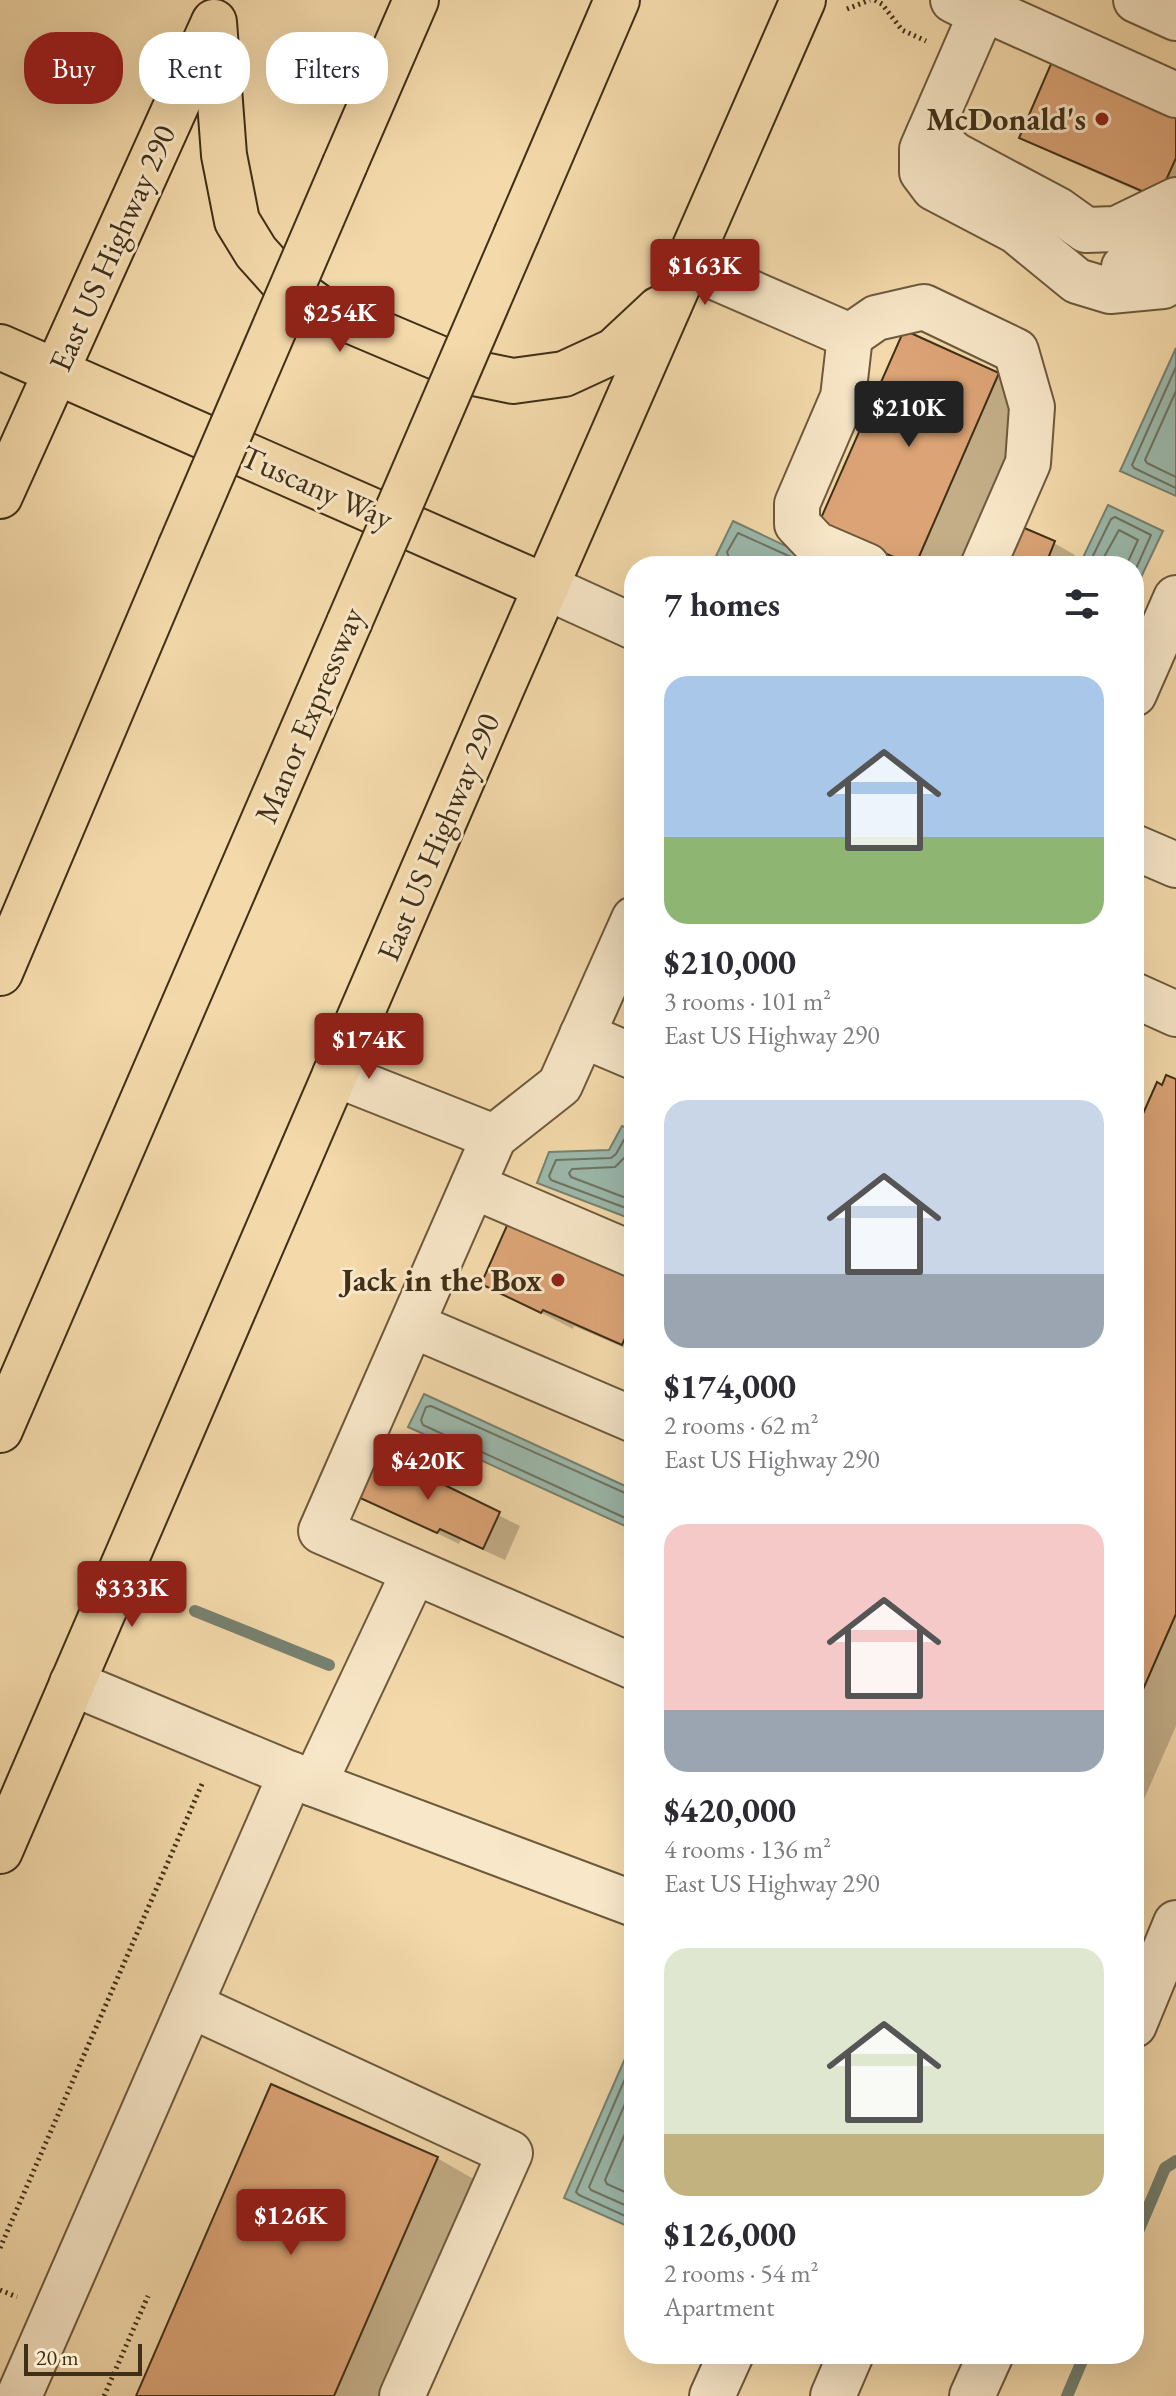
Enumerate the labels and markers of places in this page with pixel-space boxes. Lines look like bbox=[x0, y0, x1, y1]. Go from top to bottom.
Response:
place label: McDonald's bbox=[926, 98, 1086, 140]
marker: McDonald's bbox=[1093, 110, 1111, 128]
pin: $163K bbox=[649, 239, 761, 307]
pin: $254K bbox=[284, 286, 396, 354]
pin: $210K bbox=[853, 381, 965, 449]
pin: $174K bbox=[313, 1013, 425, 1081]
place label: Jack in the Box bbox=[338, 1259, 542, 1301]
marker: Jack in the Box bbox=[549, 1271, 567, 1289]
pin: $420K bbox=[372, 1434, 484, 1502]
pin: $333K bbox=[76, 1561, 188, 1629]
pin: $126K bbox=[235, 2189, 347, 2257]

